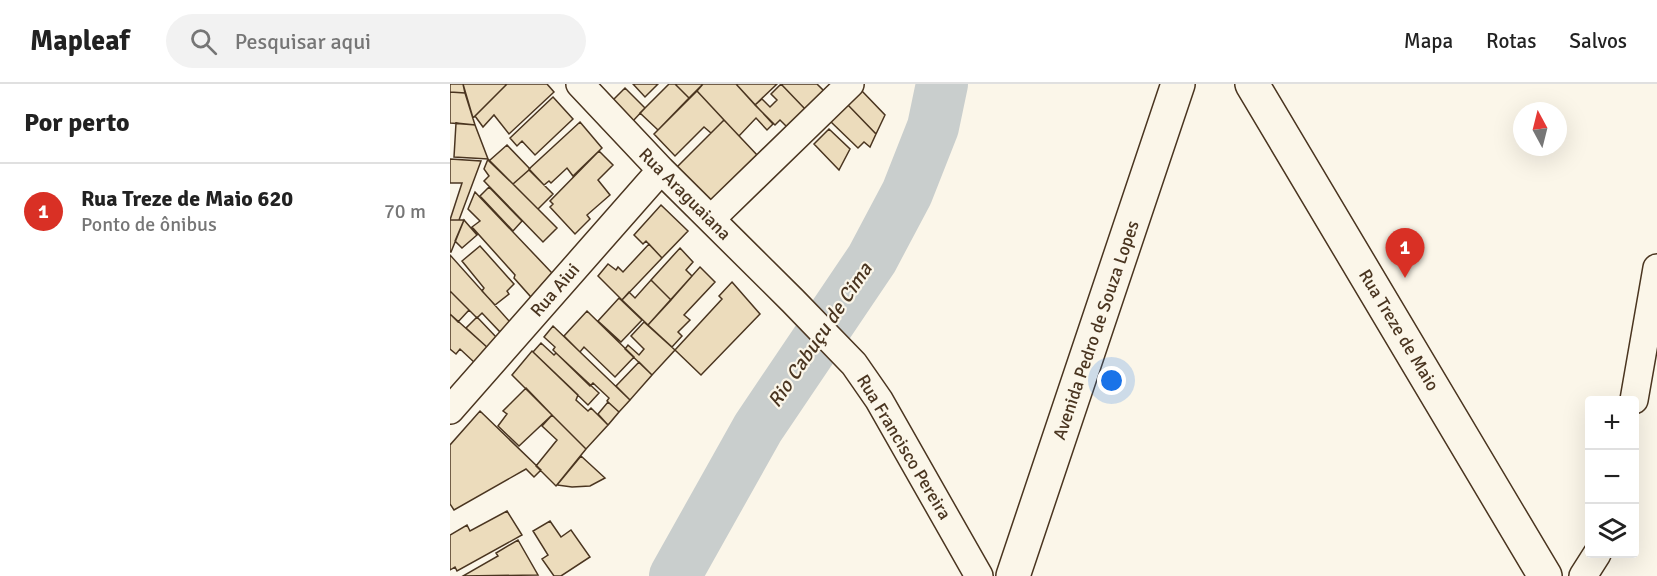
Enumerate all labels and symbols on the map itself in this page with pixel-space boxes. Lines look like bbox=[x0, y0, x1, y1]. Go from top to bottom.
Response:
north arrow bbox=[1513, 102, 1567, 156]
street label: Rua Araguaiana bbox=[634, 143, 736, 245]
street label: Avenida Pedro de Souza Lopes bbox=[1048, 217, 1144, 443]
pin: 1 bbox=[1386, 228, 1424, 278]
water label: Rio Cabuçu de Cima bbox=[762, 257, 878, 412]
street label: Rua Aiui bbox=[526, 259, 584, 321]
street label: Rua Treze de Maio bbox=[1354, 265, 1444, 395]
your location bbox=[1097, 366, 1126, 395]
street label: Rua Francisco Pereira bbox=[852, 370, 956, 524]

